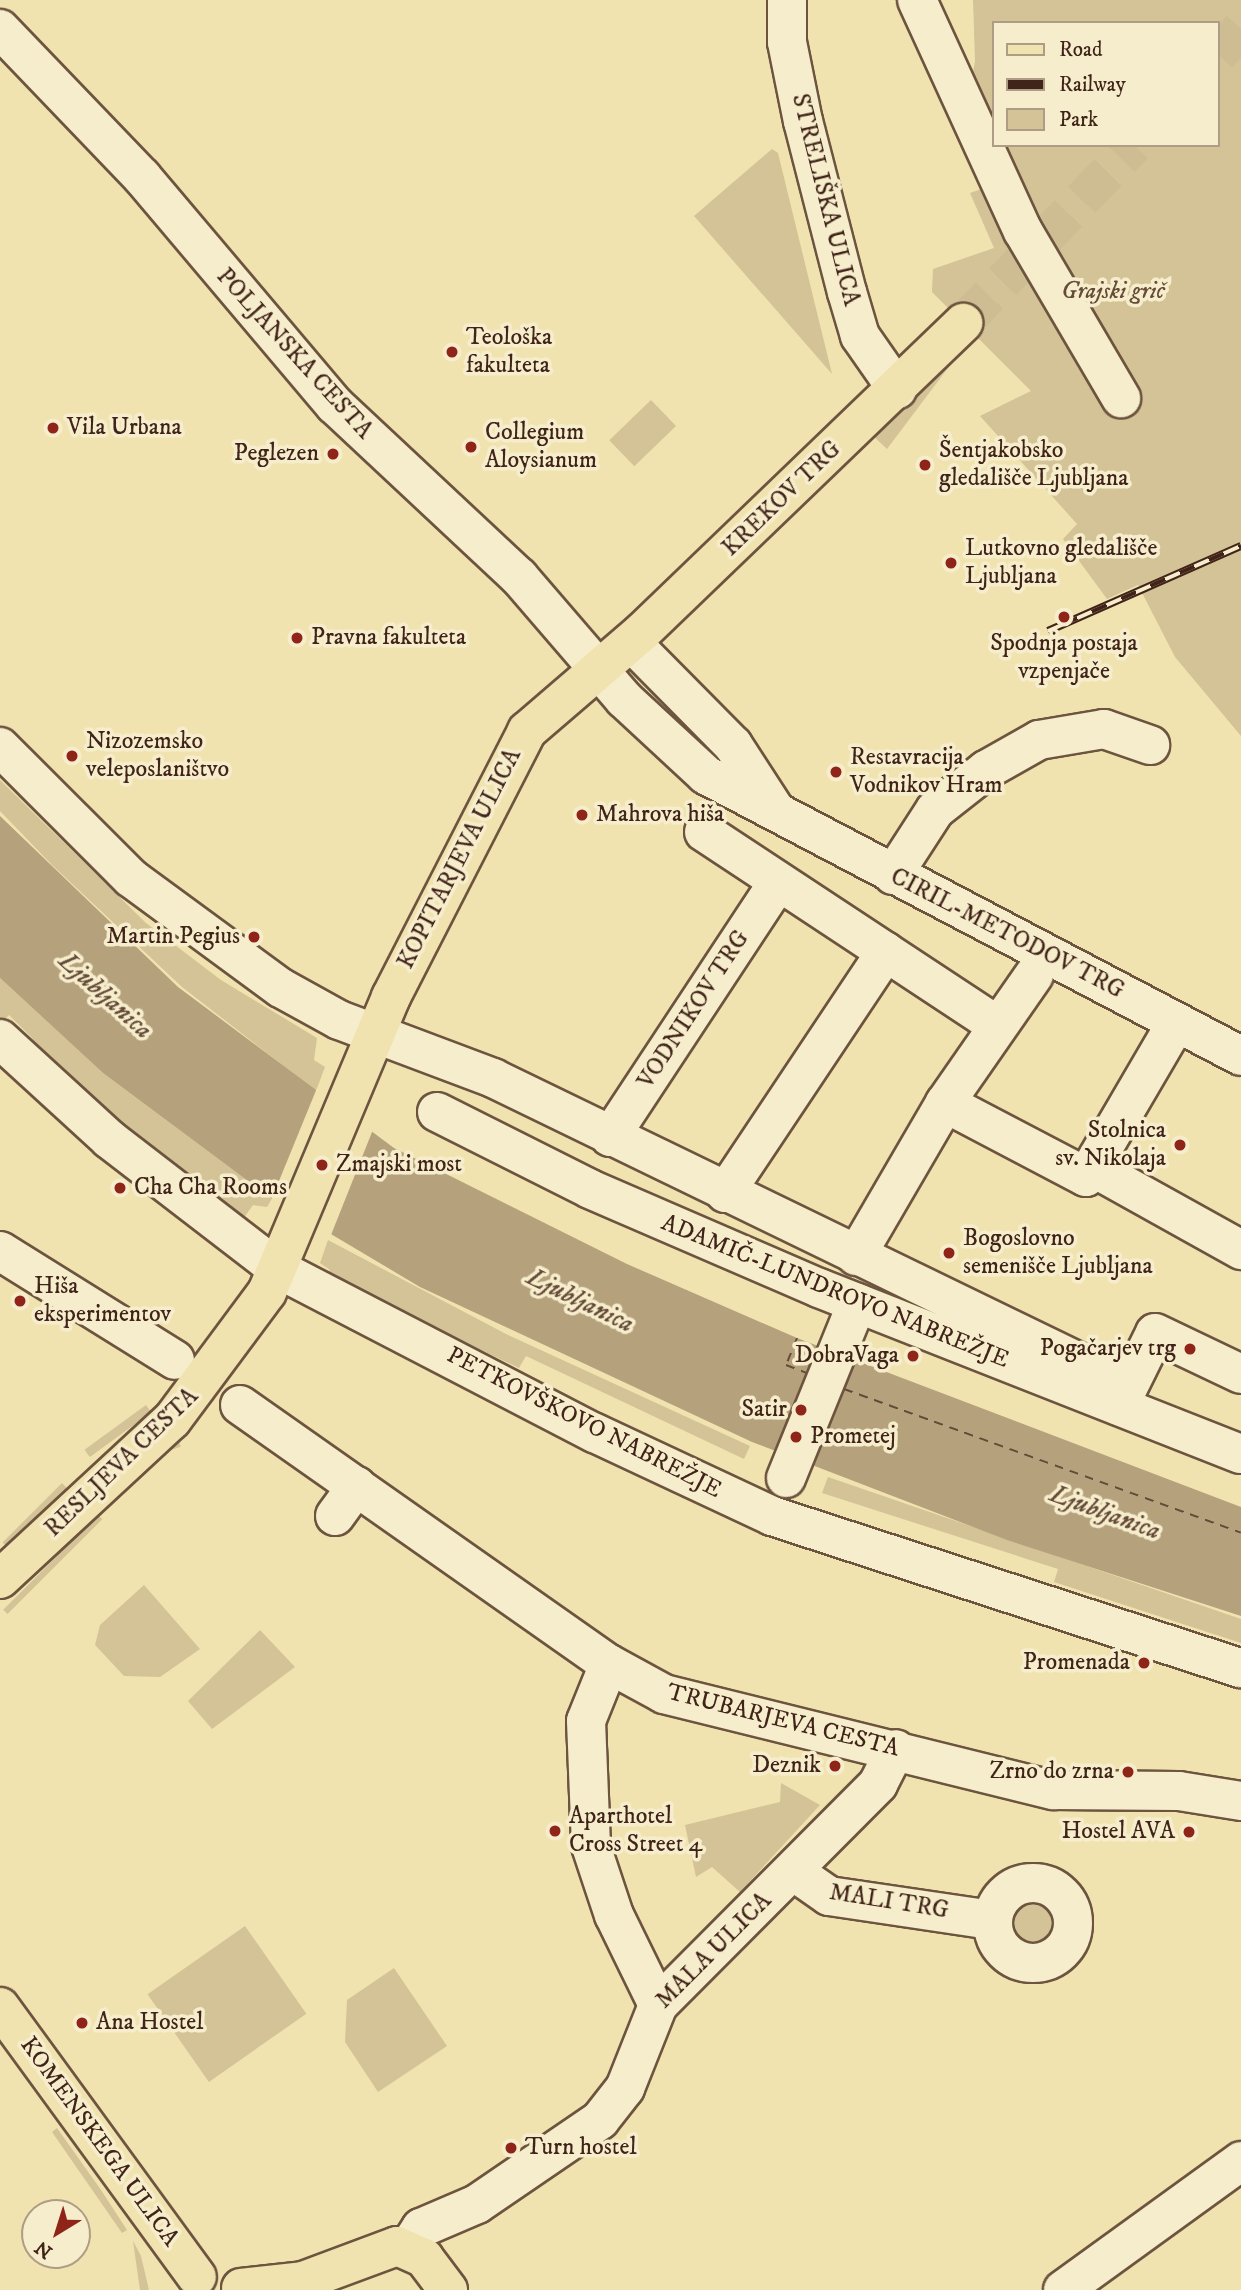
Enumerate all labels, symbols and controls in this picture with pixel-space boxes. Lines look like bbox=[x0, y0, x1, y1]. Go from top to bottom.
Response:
legend bbox=[992, 21, 1220, 147]
text: Road bbox=[1059, 37, 1103, 63]
text: Railway bbox=[1059, 72, 1126, 98]
street label: STRELIŠKA ULICA bbox=[785, 91, 865, 309]
text: Park bbox=[1059, 107, 1098, 133]
street label: POLJANSKA CESTA bbox=[210, 263, 378, 445]
park label: Grajski grič bbox=[1061, 278, 1165, 306]
place label: Teološka fakulteta bbox=[466, 324, 552, 380]
marker: Teološka fakulteta bbox=[444, 344, 460, 360]
place label: Vila Urbana bbox=[67, 414, 182, 442]
place label: Collegium Aloysianum bbox=[485, 419, 597, 475]
marker: Vila Urbana bbox=[45, 420, 61, 436]
street label: KREKOV TRG bbox=[717, 435, 847, 563]
place label: Šentjakobsko gledališče Ljubljana bbox=[939, 437, 1128, 493]
marker: Collegium Aloysianum bbox=[463, 439, 479, 455]
place label: Peglezen bbox=[234, 440, 319, 468]
marker: Peglezen bbox=[325, 446, 341, 462]
marker: Šentjakobsko gledališče Ljubljana bbox=[917, 457, 933, 473]
place label: Lutkovno gledališče Ljubljana bbox=[965, 535, 1157, 591]
marker: Lutkovno gledališče Ljubljana bbox=[943, 555, 959, 571]
marker: Spodnja postaja vzpenjače bbox=[1054, 607, 1074, 627]
place label: Pravna fakulteta bbox=[311, 624, 466, 652]
marker: Pravna fakulteta bbox=[289, 630, 305, 646]
place label: Spodnja postaja vzpenjače bbox=[990, 630, 1138, 686]
place label: Nizozemsko veleposlaništvo bbox=[86, 728, 229, 784]
street label: KOPITARJEVA ULICA bbox=[392, 744, 528, 974]
place label: Restavracija Vodnikov Hram bbox=[850, 744, 1003, 800]
marker: Nizozemsko veleposlaništvo bbox=[64, 748, 80, 764]
marker: Restavracija Vodnikov Hram bbox=[828, 764, 844, 780]
place label: Mahrova hiša bbox=[596, 801, 724, 829]
marker: Mahrova hiša bbox=[574, 807, 590, 823]
street label: CIRIL-METODOV TRG bbox=[885, 863, 1129, 1005]
place label: Martin Pegius bbox=[106, 923, 240, 951]
street label: VODNIKOV TRG bbox=[632, 926, 756, 1094]
marker: Martin Pegius bbox=[246, 929, 262, 945]
water label: Ljubljanica bbox=[52, 946, 158, 1046]
place label: Stolnica sv. Nikolaja bbox=[1055, 1117, 1166, 1173]
marker: Stolnica sv. Nikolaja bbox=[1172, 1137, 1188, 1153]
place label: Zmajski most bbox=[336, 1151, 462, 1179]
marker: Zmajski most bbox=[314, 1157, 330, 1173]
place label: Cha Cha Rooms bbox=[134, 1174, 287, 1202]
marker: Cha Cha Rooms bbox=[112, 1180, 128, 1196]
street label: ADAMIČ-LUNDROVO NABREŽJE bbox=[657, 1209, 1013, 1375]
place label: Bogoslovno semenišče Ljubljana bbox=[963, 1225, 1153, 1281]
marker: Bogoslovno semenišče Ljubljana bbox=[941, 1245, 957, 1261]
water label: Ljubljanica bbox=[521, 1262, 639, 1340]
place label: Hiša eksperimentov bbox=[34, 1273, 171, 1329]
marker: Hiša eksperimentov bbox=[12, 1293, 28, 1309]
place label: Pogačarjev trg bbox=[1040, 1335, 1176, 1363]
street label: PETKOVŠKOVO NABREŽJE bbox=[442, 1341, 726, 1505]
marker: Pogačarjev trg bbox=[1182, 1341, 1198, 1357]
place label: DobraVaga bbox=[795, 1342, 899, 1370]
marker: DobraVaga bbox=[905, 1348, 921, 1364]
street label: RESLJEVA CESTA bbox=[39, 1382, 205, 1544]
place label: Satir bbox=[741, 1396, 787, 1424]
marker: Satir bbox=[793, 1402, 809, 1418]
place label: Prometej bbox=[810, 1423, 896, 1451]
marker: Prometej bbox=[788, 1429, 804, 1445]
water label: Ljubljanica bbox=[1046, 1479, 1164, 1547]
place label: Promenada bbox=[1023, 1649, 1130, 1677]
marker: Promenada bbox=[1136, 1655, 1152, 1671]
street label: TRUBARJEVA CESTA bbox=[664, 1678, 902, 1764]
place label: Deznik bbox=[752, 1752, 821, 1780]
marker: Deznik bbox=[827, 1758, 843, 1774]
place label: Zrno do zrna bbox=[990, 1758, 1114, 1786]
marker: Zrno do zrna bbox=[1120, 1764, 1136, 1780]
place label: Aparthotel Cross Street 4 bbox=[569, 1803, 702, 1859]
place label: Hostel AVA bbox=[1061, 1818, 1175, 1846]
marker: Aparthotel Cross Street 4 bbox=[547, 1823, 563, 1839]
marker: Hostel AVA bbox=[1181, 1824, 1197, 1840]
street label: MALI TRG bbox=[827, 1878, 951, 1926]
street label: MALA ULICA bbox=[650, 1887, 778, 2015]
place label: Ana Hostel bbox=[96, 2009, 203, 2037]
marker: Ana Hostel bbox=[74, 2015, 90, 2031]
street label: KOMENSKEGA ULICA bbox=[13, 2032, 185, 2252]
place label: Turn hostel bbox=[525, 2134, 637, 2162]
marker: Turn hostel bbox=[503, 2140, 519, 2156]
north arrow bbox=[21, 2199, 91, 2269]

